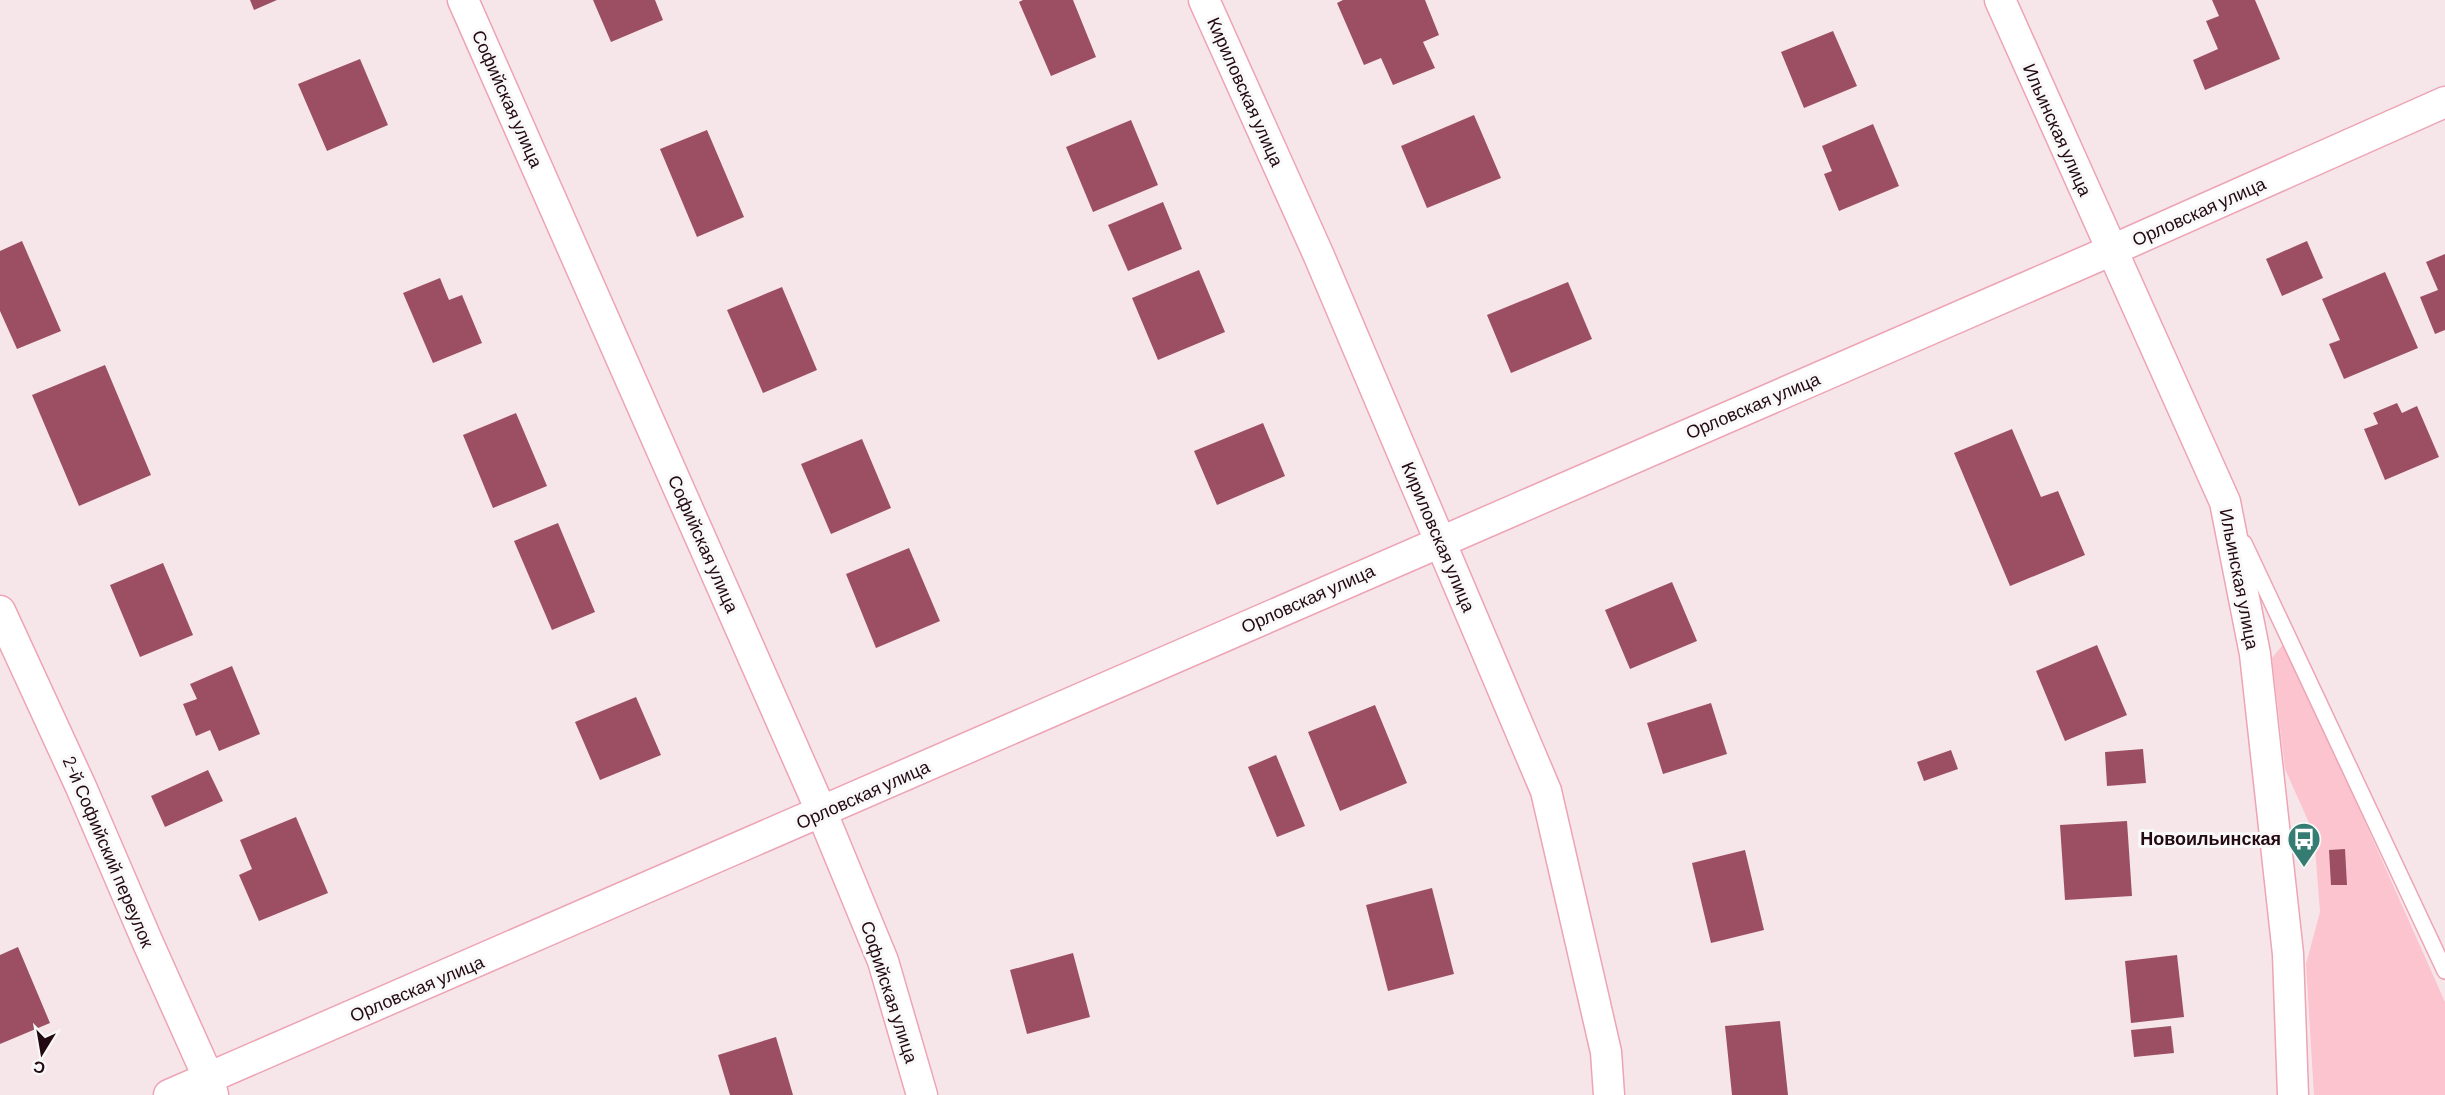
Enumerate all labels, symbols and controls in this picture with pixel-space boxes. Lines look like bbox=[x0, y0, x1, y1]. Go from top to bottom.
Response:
street label: Кириловская улица bbox=[1203, 14, 1289, 170]
street label: Софийская улица bbox=[468, 26, 548, 172]
street label: Ильинская улица bbox=[2019, 60, 2097, 200]
street label: Орловская улица bbox=[2129, 171, 2270, 250]
street label: Орловская улица bbox=[1682, 367, 1824, 443]
street label: Кириловская улица bbox=[1397, 458, 1481, 616]
street label: Софийская улица bbox=[664, 471, 744, 617]
street label: Ильинская улица bbox=[2216, 507, 2265, 652]
street label: Орловская улица bbox=[1238, 558, 1379, 637]
street label: 2-й Софийский переулок bbox=[59, 753, 159, 951]
street label: Орловская улица bbox=[793, 754, 934, 833]
bus stop icon: Новоильинская bbox=[2286, 821, 2322, 868]
place label: Новоильинская bbox=[2140, 827, 2281, 849]
street label: Софийская улица bbox=[857, 918, 924, 1066]
street label: Орловская улица bbox=[346, 950, 488, 1026]
north arrow bbox=[12, 1023, 72, 1083]
text: С bbox=[31, 1058, 47, 1079]

